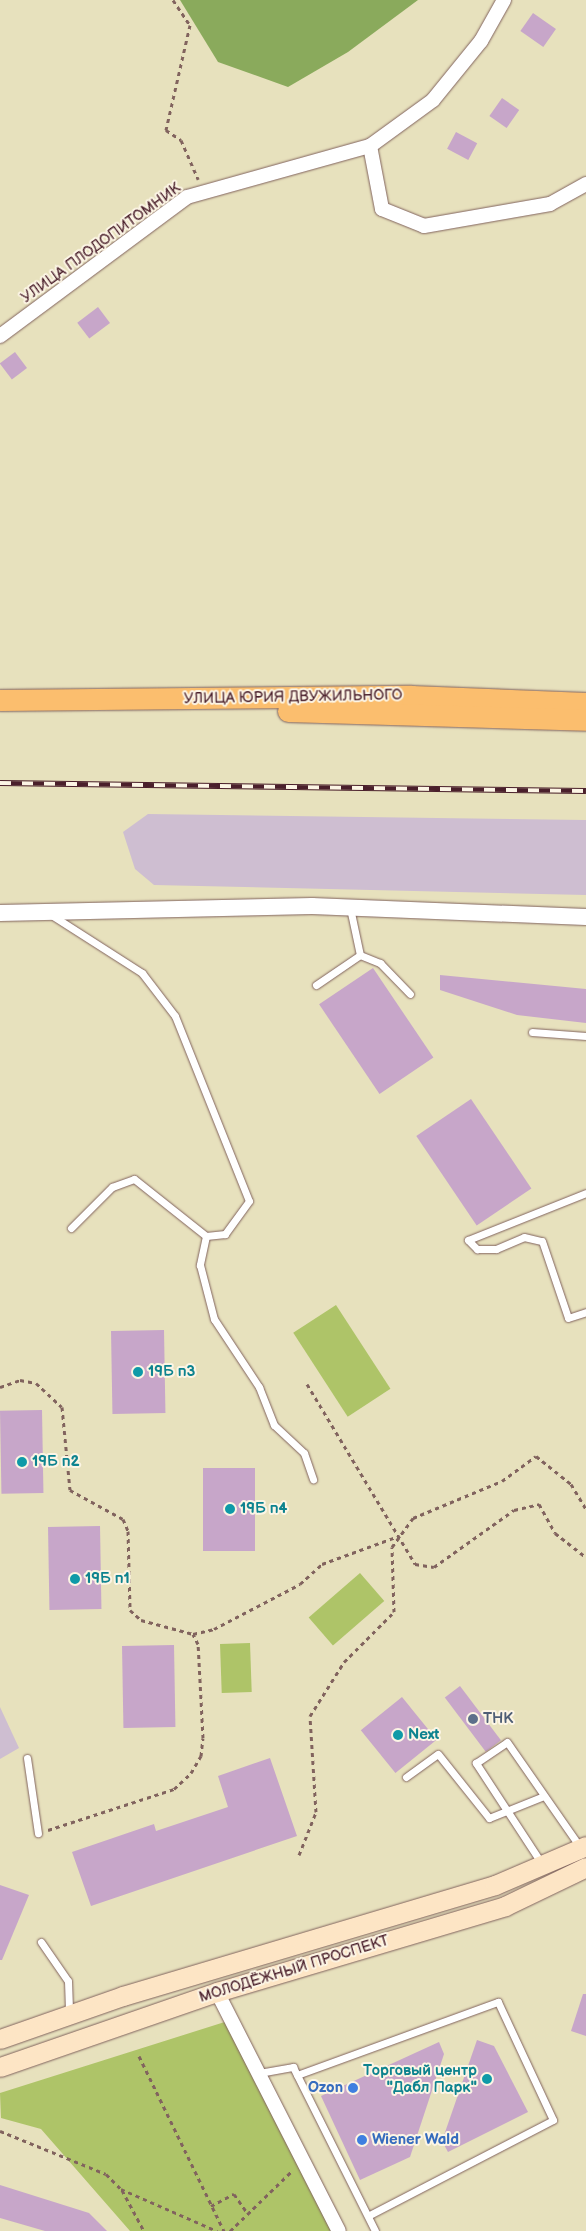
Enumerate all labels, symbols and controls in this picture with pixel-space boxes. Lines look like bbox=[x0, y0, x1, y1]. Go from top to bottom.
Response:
street label: УЛИЦА ПЛОДОПИТОМНИК bbox=[18, 179, 184, 307]
street label: УЛИЦА ЮРИЯ ДВУЖИЛЬНОГО bbox=[184, 686, 402, 708]
place label: 19Б п3 bbox=[148, 1363, 195, 1381]
marker: 19Б п3 bbox=[132, 1366, 144, 1378]
place label: 19Б п2 bbox=[32, 1453, 80, 1471]
marker: 19Б п2 bbox=[16, 1456, 28, 1468]
place label: 19Б п4 bbox=[240, 1500, 287, 1518]
marker: 19Б п4 bbox=[224, 1503, 236, 1515]
place label: 19Б п1 bbox=[85, 1570, 130, 1588]
marker: 19Б п1 bbox=[69, 1573, 81, 1585]
place label: ТНК bbox=[483, 1710, 513, 1728]
marker: ТНК bbox=[467, 1713, 479, 1725]
place label: Next bbox=[408, 1726, 439, 1744]
marker: Next bbox=[392, 1729, 404, 1741]
street label: МОЛОДЁЖНЫЙ ПРОСПЕКТ bbox=[197, 1932, 391, 2006]
place label: Торговый центр "Дабл Парк" bbox=[363, 2061, 477, 2096]
marker: Торговый центр "Дабл Парк" bbox=[481, 2073, 493, 2085]
place label: Ozon bbox=[308, 2079, 343, 2097]
marker: Ozon bbox=[347, 2082, 359, 2094]
place label: Wiener Wald bbox=[372, 2131, 459, 2149]
marker: Wiener Wald bbox=[356, 2134, 368, 2146]

